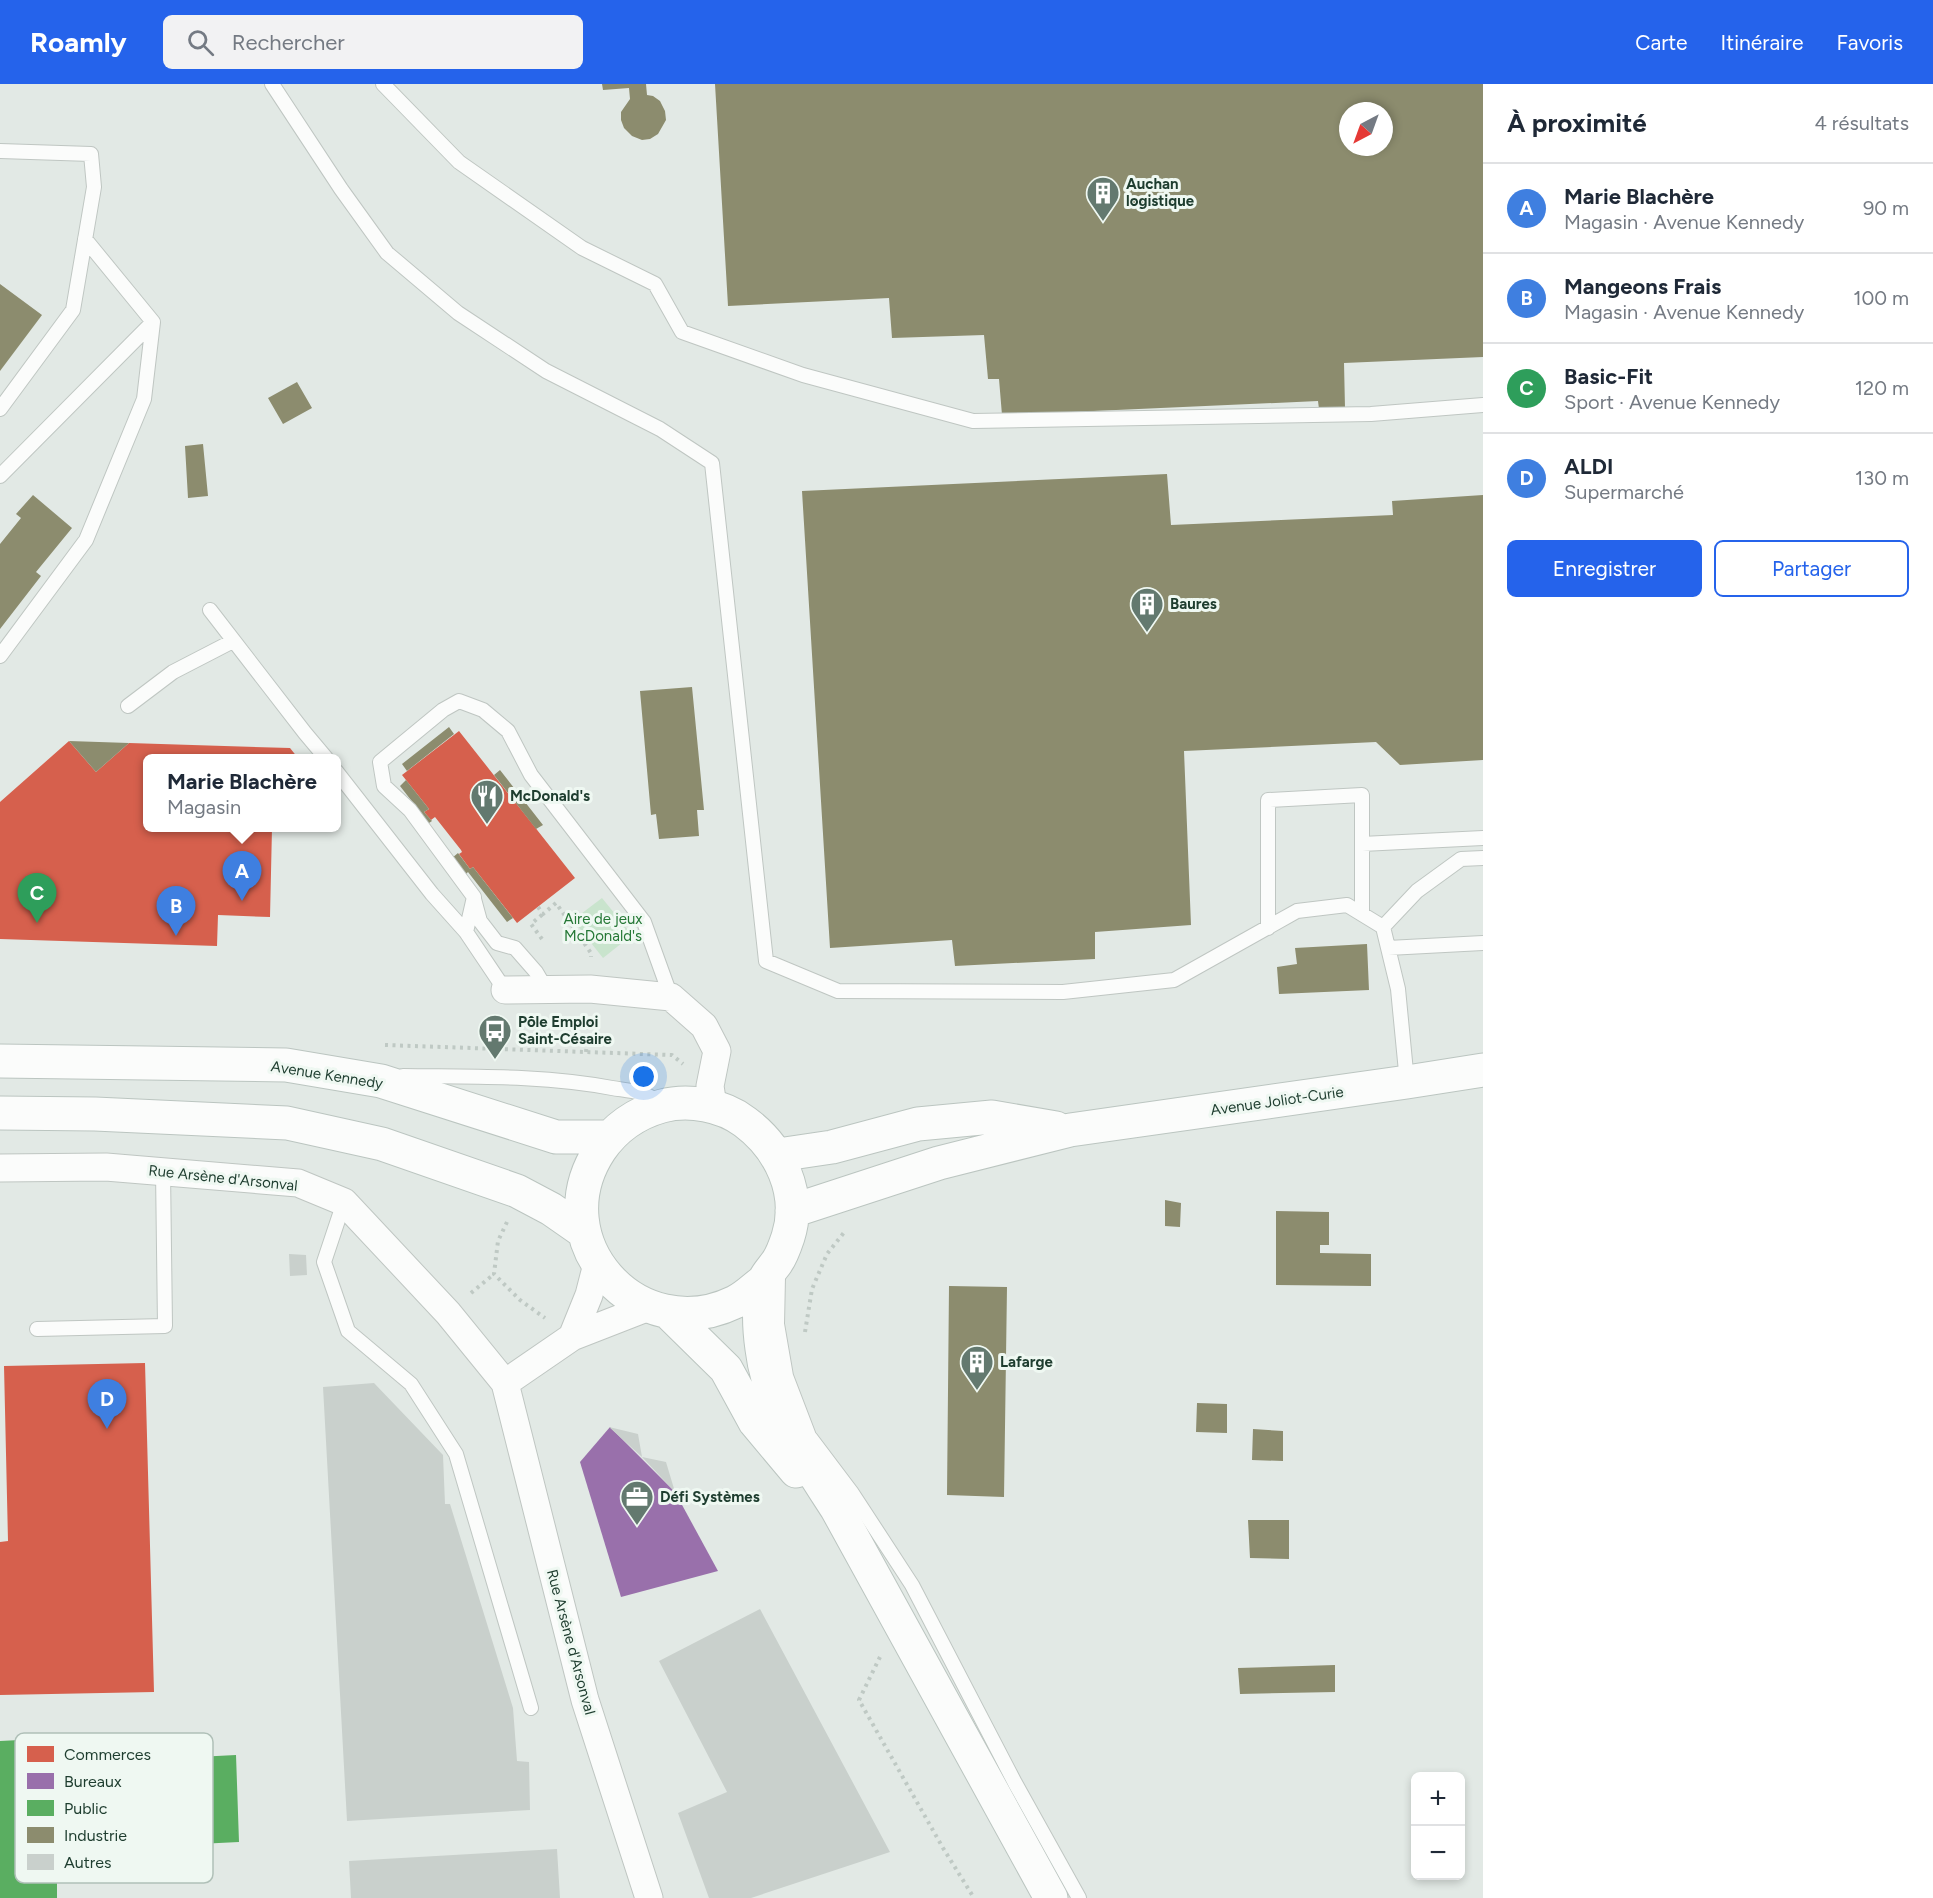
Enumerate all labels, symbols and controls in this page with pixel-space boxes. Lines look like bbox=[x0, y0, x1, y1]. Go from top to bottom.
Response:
search box bbox=[163, 15, 583, 69]
text: Roamly bbox=[30, 25, 127, 59]
icon: search bbox=[184, 26, 217, 59]
text: Rechercher bbox=[232, 29, 345, 56]
text: Carte bbox=[1635, 30, 1688, 55]
text: Itinéraire bbox=[1721, 30, 1804, 55]
text: Favoris bbox=[1837, 30, 1903, 55]
north arrow bbox=[1339, 102, 1393, 156]
text: À proximité bbox=[1507, 107, 1647, 139]
text: 4 résultats bbox=[1814, 111, 1909, 135]
building icon: Auchan logistique bbox=[1085, 175, 1121, 222]
place label: Auchan logistique bbox=[1126, 175, 1195, 210]
text: Marie Blachère bbox=[1564, 183, 1714, 210]
text: A bbox=[1519, 196, 1534, 220]
text: 90 m bbox=[1863, 196, 1909, 220]
text: Magasin · Avenue Kennedy bbox=[1564, 210, 1804, 234]
text: Mangeons Frais bbox=[1564, 273, 1721, 300]
text: B bbox=[1520, 286, 1533, 310]
text: 100 m bbox=[1853, 286, 1909, 310]
text: Magasin · Avenue Kennedy bbox=[1564, 300, 1804, 324]
text: Basic-Fit bbox=[1564, 363, 1653, 390]
text: C bbox=[1519, 376, 1534, 400]
text: 120 m bbox=[1855, 376, 1909, 400]
text: Sport · Avenue Kennedy bbox=[1564, 390, 1780, 414]
text: ALDI bbox=[1564, 453, 1613, 480]
text: D bbox=[1520, 466, 1534, 490]
text: 130 m bbox=[1855, 466, 1909, 490]
text: Supermarché bbox=[1564, 480, 1684, 504]
button: Enregistrer bbox=[1507, 540, 1702, 597]
button: Partager bbox=[1714, 540, 1909, 597]
building icon: Baures bbox=[1129, 586, 1165, 633]
place label: Baures bbox=[1170, 595, 1217, 613]
popup bbox=[143, 754, 341, 832]
text: Marie Blachère bbox=[167, 768, 317, 795]
restaurant icon: McDonald's bbox=[469, 778, 505, 825]
place label: McDonald's bbox=[510, 787, 590, 805]
text: Magasin bbox=[167, 795, 241, 819]
pin: A bbox=[222, 852, 262, 901]
pin: C bbox=[18, 874, 57, 923]
pin: B bbox=[156, 886, 195, 936]
park label: Aire de jeux McDonald's bbox=[563, 910, 643, 945]
bus stop icon: Pôle Emploi Saint-Césaire bbox=[477, 1013, 513, 1060]
place label: Pôle Emploi Saint-Césaire bbox=[518, 1013, 613, 1048]
street label: Avenue Kennedy bbox=[270, 1057, 384, 1093]
your location bbox=[629, 1062, 658, 1091]
street label: Avenue Joliot-Curie bbox=[1209, 1083, 1345, 1119]
street label: Rue Arsène d'Arsonval bbox=[148, 1161, 298, 1195]
building icon: Lafarge bbox=[959, 1344, 995, 1391]
place label: Lafarge bbox=[1000, 1353, 1053, 1371]
pin: D bbox=[88, 1380, 126, 1429]
office icon: Défi Systèmes bbox=[619, 1479, 655, 1526]
place label: Défi Systèmes bbox=[660, 1488, 760, 1506]
street label: Rue Arsène d'Arsonval bbox=[543, 1567, 599, 1717]
legend bbox=[15, 1733, 213, 1883]
text: Commerces bbox=[64, 1745, 151, 1764]
text: Bureaux bbox=[64, 1772, 122, 1791]
map controls bbox=[1411, 1772, 1465, 1880]
button: + bbox=[1411, 1772, 1465, 1826]
text: Public bbox=[64, 1799, 108, 1818]
text: Industrie bbox=[64, 1826, 127, 1845]
button: − bbox=[1411, 1826, 1465, 1880]
text: Autres bbox=[64, 1853, 111, 1872]

